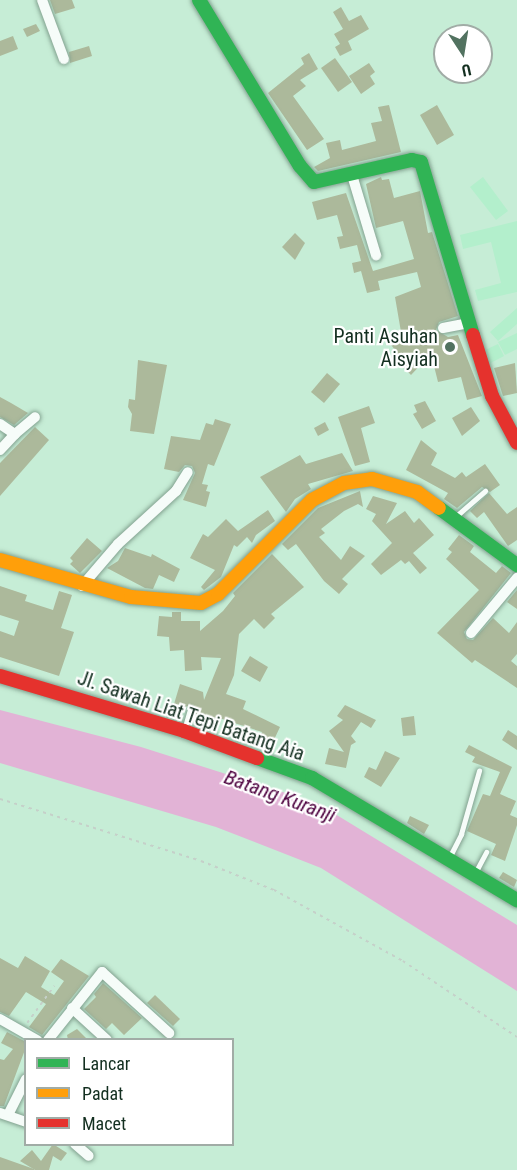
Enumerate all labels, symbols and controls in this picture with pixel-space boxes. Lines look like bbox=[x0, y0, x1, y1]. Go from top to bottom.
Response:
north arrow bbox=[433, 24, 493, 84]
text: U bbox=[460, 60, 473, 80]
place label: Panti Asuhan Aisyiah bbox=[333, 324, 438, 371]
marker: Panti Asuhan Aisyiah bbox=[443, 340, 457, 354]
street label: Jl. Sawah Liat Tepi Batang Aia bbox=[74, 666, 308, 766]
water label: Batang Kuranji bbox=[221, 764, 339, 828]
legend bbox=[24, 1038, 234, 1146]
text: Lancar bbox=[82, 1053, 130, 1074]
text: Padat bbox=[82, 1083, 123, 1104]
text: Macet bbox=[82, 1113, 126, 1134]

